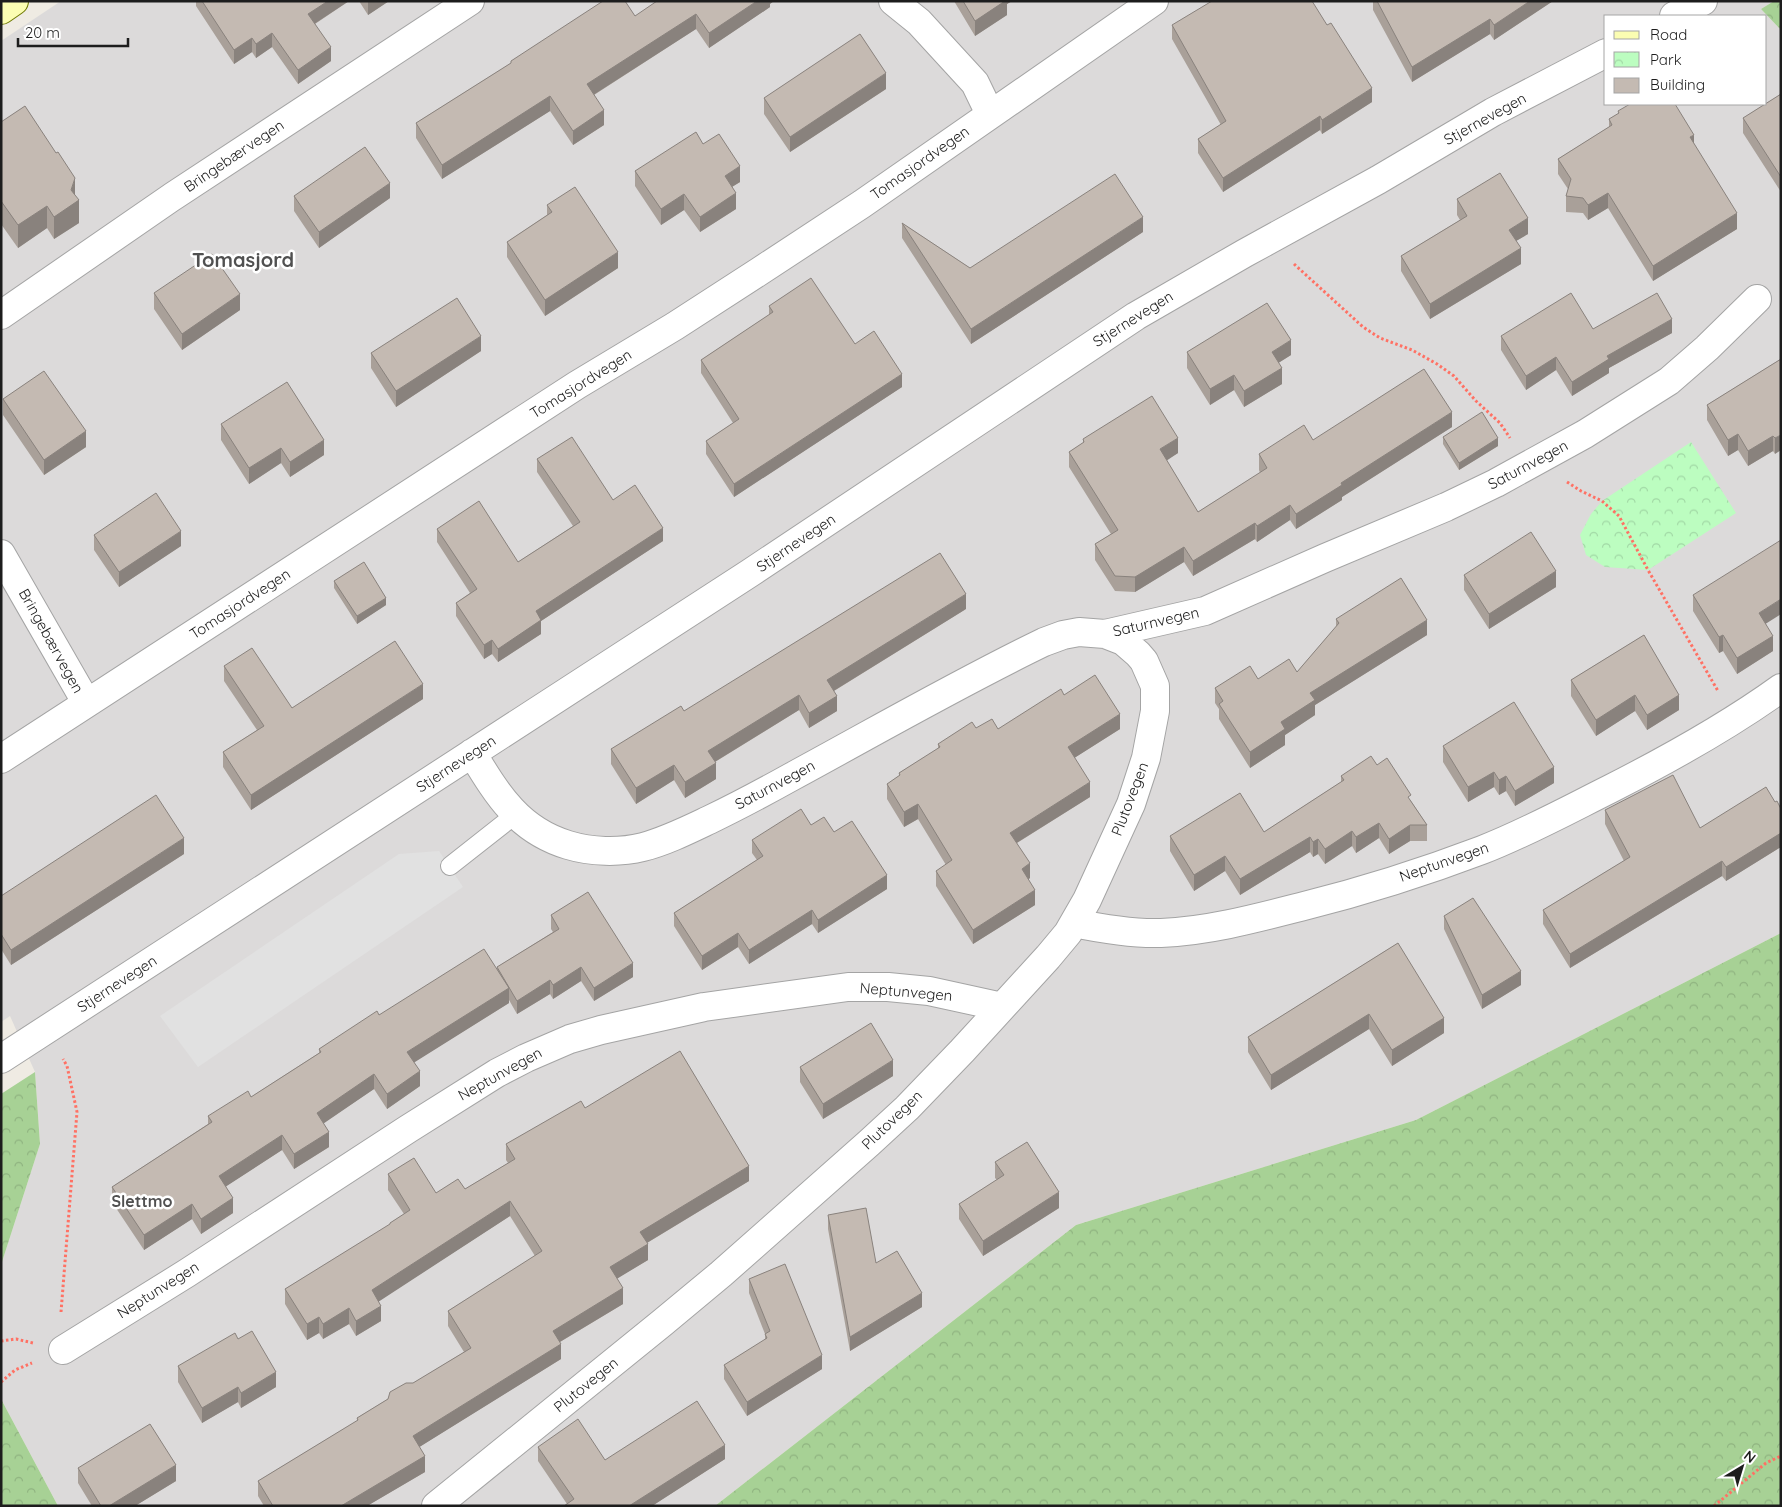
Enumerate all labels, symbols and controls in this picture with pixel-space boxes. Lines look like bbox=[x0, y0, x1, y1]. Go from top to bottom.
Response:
scale bar bbox=[18, 15, 128, 47]
legend bbox=[1604, 15, 1767, 105]
text: 20 m bbox=[25, 23, 60, 42]
text: Road bbox=[1650, 25, 1687, 44]
text: Park bbox=[1650, 50, 1682, 69]
text: Building bbox=[1650, 75, 1705, 94]
street label: Stjernevegen bbox=[1440, 88, 1529, 149]
street label: Bringebærvegen bbox=[180, 115, 287, 196]
street label: Tomasjordvegen bbox=[867, 121, 973, 204]
district label: Tomasjord bbox=[192, 247, 294, 272]
street label: Stjernevegen bbox=[1089, 286, 1177, 351]
street label: Tomasjordvegen bbox=[526, 345, 635, 422]
street label: Saturnvegen bbox=[1484, 436, 1571, 494]
street label: Stjernevegen bbox=[753, 509, 839, 576]
street label: Tomasjordvegen bbox=[186, 564, 294, 643]
street label: Bringebærvegen bbox=[15, 585, 88, 696]
street label: Saturnvegen bbox=[1111, 602, 1201, 641]
street label: Stjernevegen bbox=[412, 731, 499, 796]
street label: Saturnvegen bbox=[731, 756, 818, 814]
street label: Plutovegen bbox=[1107, 759, 1152, 838]
street label: Neptunvegen bbox=[1397, 837, 1491, 886]
street label: Stjernevegen bbox=[73, 951, 160, 1016]
street label: Neptunvegen bbox=[859, 978, 953, 1005]
street label: Neptunvegen bbox=[454, 1043, 545, 1104]
street label: Plutovegen bbox=[857, 1086, 926, 1153]
district label: Slettmo bbox=[112, 1191, 172, 1211]
street label: Neptunvegen bbox=[113, 1257, 202, 1322]
street label: Plutovegen bbox=[550, 1353, 622, 1416]
north arrow bbox=[1717, 1442, 1767, 1492]
text: N bbox=[1740, 1446, 1760, 1467]

